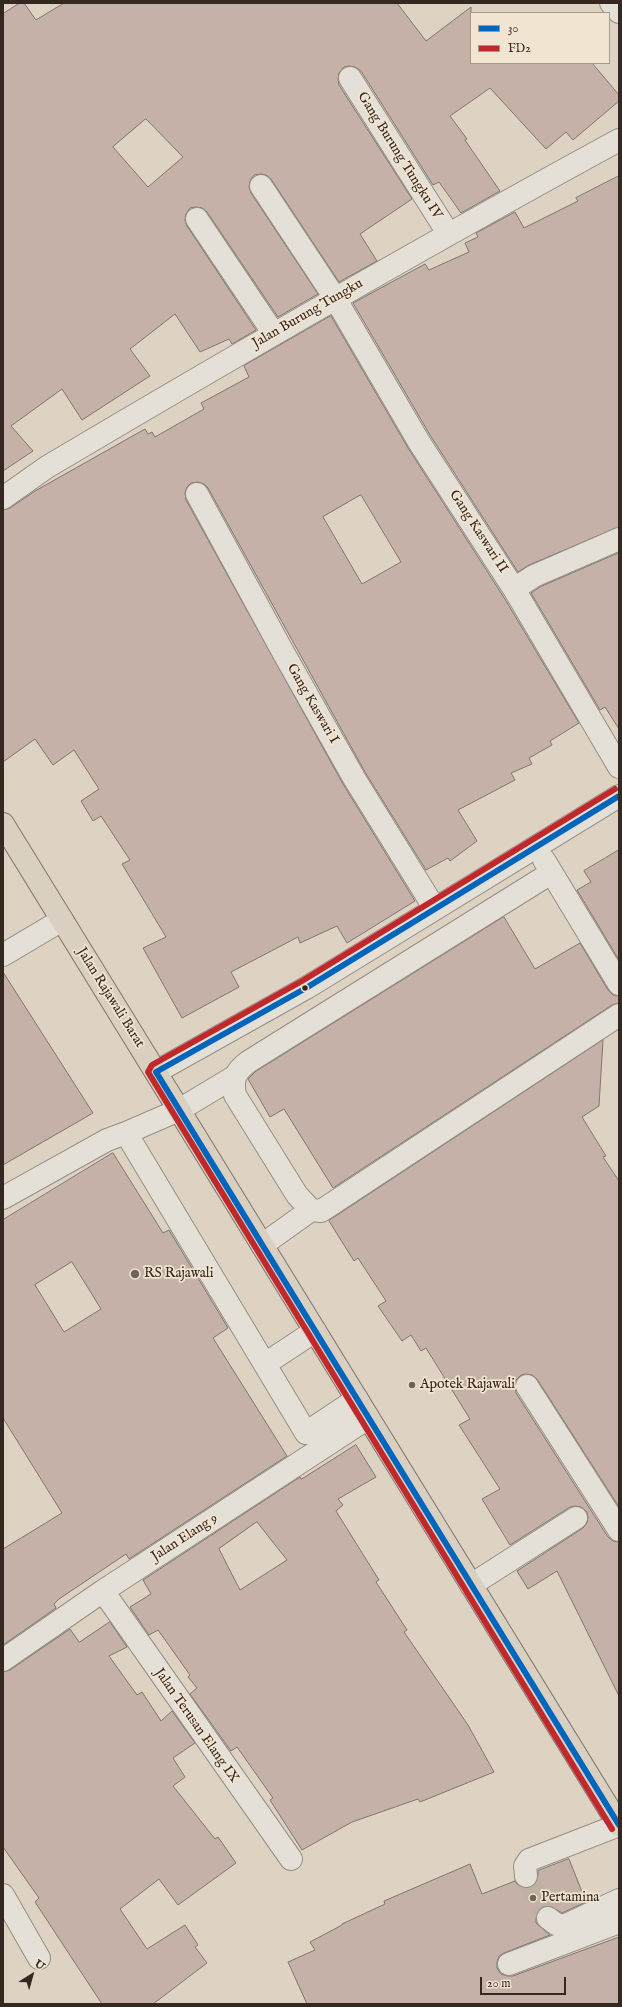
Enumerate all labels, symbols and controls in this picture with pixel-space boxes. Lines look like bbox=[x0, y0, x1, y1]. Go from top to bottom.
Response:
legend bbox=[470, 12, 610, 64]
text: 30 bbox=[508, 21, 518, 36]
text: FD2 bbox=[508, 41, 531, 56]
street label: Gang Burung Tungku IV bbox=[353, 89, 445, 223]
street label: Jalan Burung Tungku bbox=[250, 276, 366, 352]
street label: Gang Kaswari II bbox=[445, 487, 511, 577]
street label: Gang Kaswari I bbox=[282, 661, 342, 747]
street label: Jalan Rajawali Barat bbox=[72, 945, 148, 1051]
unlabelled marker bbox=[300, 983, 310, 993]
place label: RS Rajawali bbox=[144, 1266, 213, 1282]
marker: RS Rajawali bbox=[129, 1268, 141, 1280]
place label: Apotek Rajawali bbox=[420, 1377, 515, 1393]
marker: Apotek Rajawali bbox=[407, 1380, 417, 1390]
street label: Jalan Elang 9 bbox=[149, 1510, 221, 1566]
street label: Jalan Terusan Elang IX bbox=[150, 1665, 242, 1787]
place label: Pertamina bbox=[541, 1890, 599, 1906]
marker: Pertamina bbox=[528, 1893, 538, 1903]
north arrow bbox=[12, 1955, 52, 1995]
text: U bbox=[31, 1957, 47, 1974]
scale bar bbox=[482, 1969, 568, 1995]
text: 20 m bbox=[487, 1976, 510, 1991]

